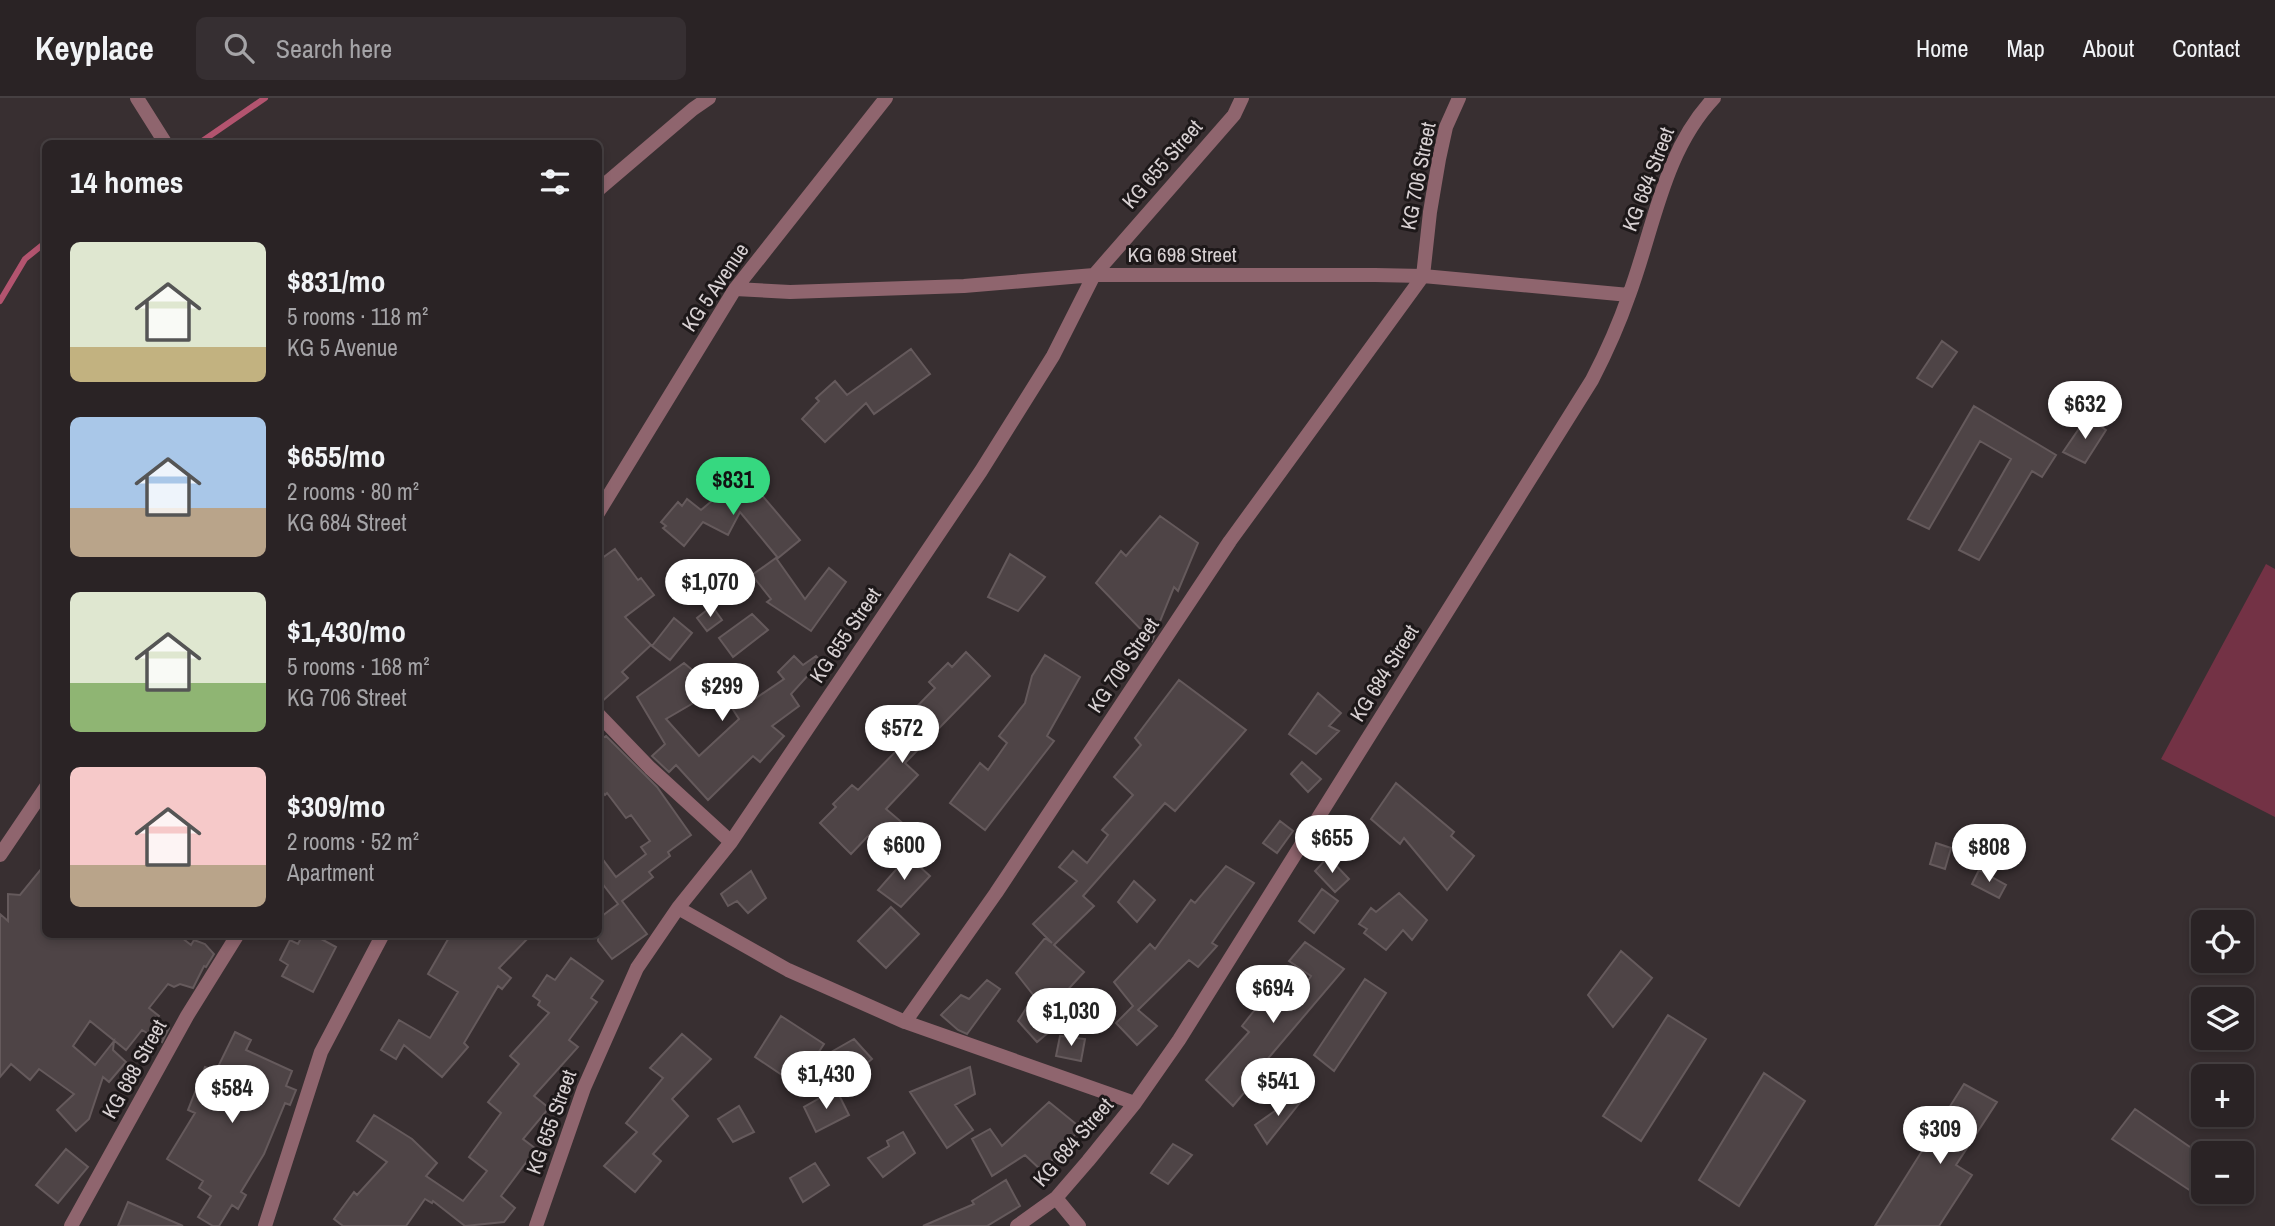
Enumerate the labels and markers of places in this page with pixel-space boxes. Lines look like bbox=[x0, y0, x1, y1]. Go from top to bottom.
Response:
pin: $632 bbox=[2044, 382, 2126, 441]
pin: $831 bbox=[692, 458, 774, 517]
pin: $1,070 bbox=[653, 560, 767, 619]
pin: $299 bbox=[681, 664, 763, 723]
pin: $572 bbox=[861, 706, 943, 765]
pin: $655 bbox=[1291, 816, 1373, 875]
pin: $600 bbox=[863, 822, 945, 882]
pin: $808 bbox=[1948, 824, 2030, 884]
pin: $694 bbox=[1232, 965, 1314, 1025]
pin: $1,030 bbox=[1014, 988, 1128, 1048]
pin: $1,430 bbox=[769, 1052, 883, 1111]
pin: $541 bbox=[1237, 1058, 1319, 1118]
pin: $584 bbox=[191, 1066, 273, 1125]
pin: $309 bbox=[1899, 1107, 1981, 1166]

